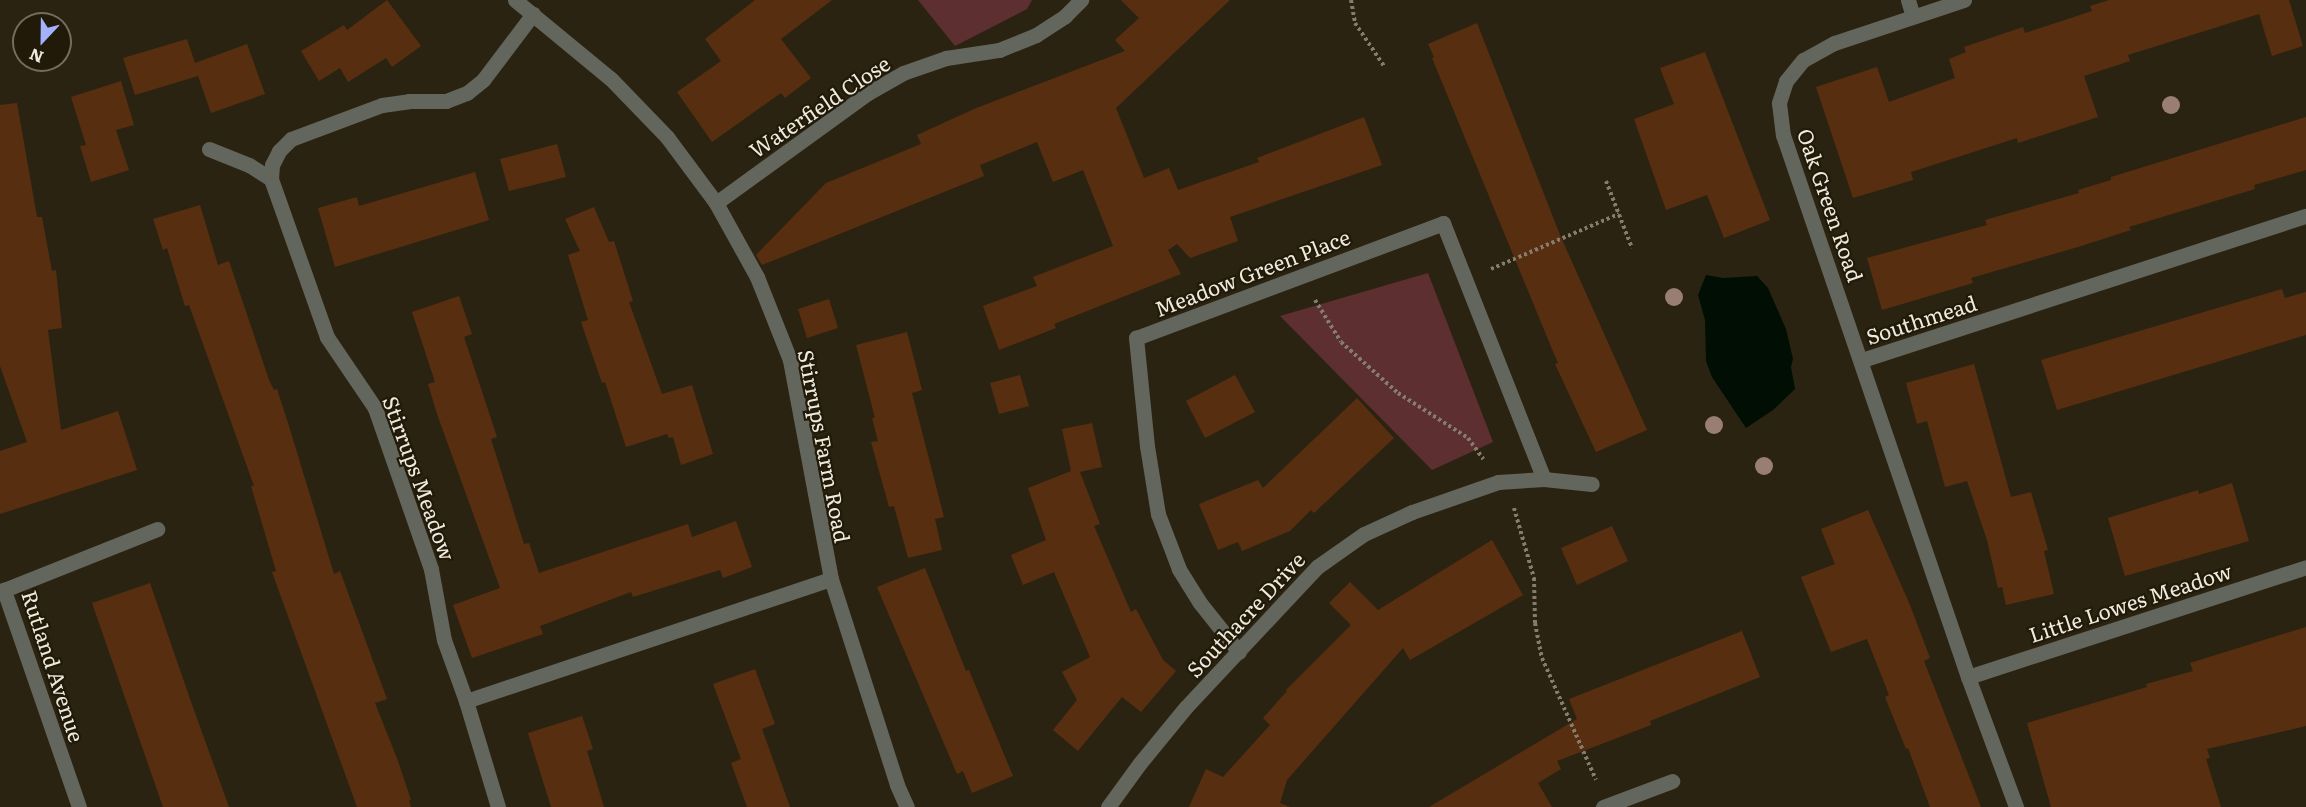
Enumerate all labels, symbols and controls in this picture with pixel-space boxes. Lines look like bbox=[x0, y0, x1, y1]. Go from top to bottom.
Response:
north arrow bbox=[12, 12, 72, 72]
text: N bbox=[25, 43, 47, 70]
street label: Waterfield Close bbox=[744, 50, 894, 162]
street label: Oak Green Road bbox=[1793, 125, 1869, 285]
street label: Meadow Green Place bbox=[1151, 223, 1353, 321]
street label: Southmead bbox=[1863, 289, 1979, 349]
street label: Stirrups Farm Road bbox=[794, 347, 856, 545]
street label: Stirrups Meadow bbox=[379, 392, 461, 564]
street label: Southacre Drive bbox=[1181, 546, 1309, 682]
street label: Little Lowes Meadow bbox=[2025, 557, 2235, 647]
street label: Rutland Avenue bbox=[18, 587, 90, 745]

